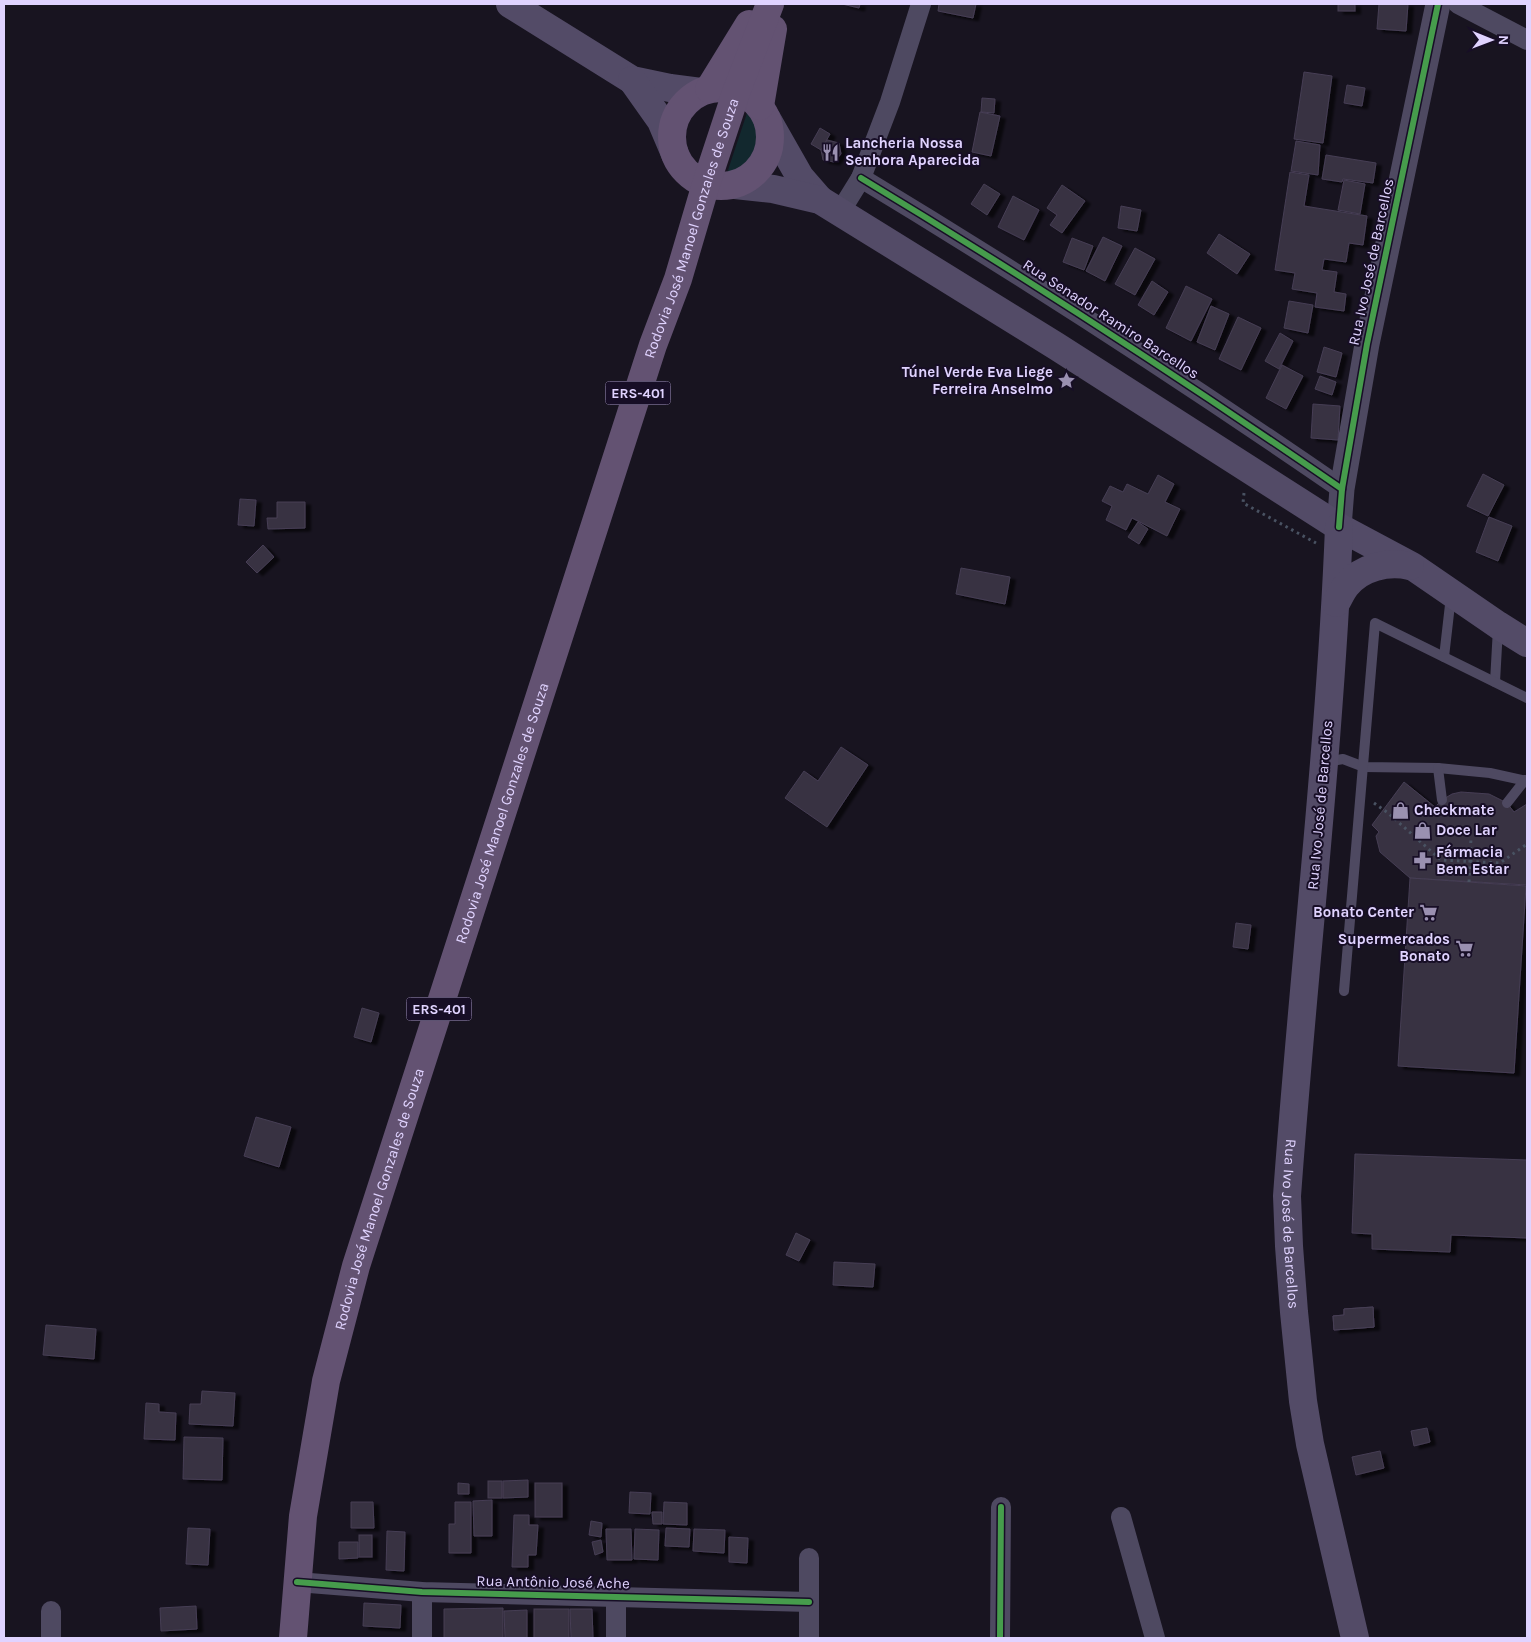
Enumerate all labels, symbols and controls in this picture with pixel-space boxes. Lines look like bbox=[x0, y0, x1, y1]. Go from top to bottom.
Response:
north arrow bbox=[1466, 15, 1516, 65]
text: N bbox=[1495, 35, 1512, 45]
street label: Rodovia José Manoel Gonzales de Souza bbox=[640, 96, 743, 361]
place label: Lancheria Nossa Senhora Aparecida bbox=[845, 134, 980, 169]
restaurant icon: Lancheria Nossa Senhora Aparecida bbox=[821, 142, 841, 162]
street label: Rua Ivo José de Barcellos bbox=[1345, 177, 1397, 347]
street label: Rua Senador Ramiro Barcellos bbox=[1020, 255, 1202, 383]
place label: Túnel Verde Eva Liege Ferreira Anselmo bbox=[902, 363, 1053, 398]
place icon: Túnel Verde Eva Liege Ferreira Anselmo bbox=[1057, 371, 1077, 391]
road number: ERS-401 bbox=[606, 382, 670, 404]
street label: Rodovia José Manoel Gonzales de Souza bbox=[452, 680, 553, 946]
street label: Rua Ivo José de Barcellos bbox=[1304, 720, 1336, 890]
shop icon: Checkmate bbox=[1390, 800, 1410, 820]
place label: Checkmate bbox=[1414, 801, 1495, 819]
shop icon: Doce Lar bbox=[1412, 820, 1432, 840]
place label: Doce Lar bbox=[1436, 821, 1497, 839]
place label: Fármacia Bem Estar bbox=[1436, 843, 1509, 878]
pharmacy icon: Fármacia Bem Estar bbox=[1412, 851, 1432, 871]
supermarket icon: Bonato Center bbox=[1418, 902, 1438, 922]
place label: Bonato Center bbox=[1313, 903, 1414, 921]
place label: Supermercados Bonato bbox=[1338, 930, 1450, 965]
supermarket icon: Supermercados Bonato bbox=[1454, 938, 1474, 958]
road number: ERS-401 bbox=[406, 998, 472, 1021]
street label: Rodovia José Manoel Gonzales de Souza bbox=[331, 1066, 428, 1332]
street label: Rua Ivo José de Barcellos bbox=[1278, 1138, 1303, 1309]
street label: Rua Antônio José Ache bbox=[476, 1572, 630, 1592]

